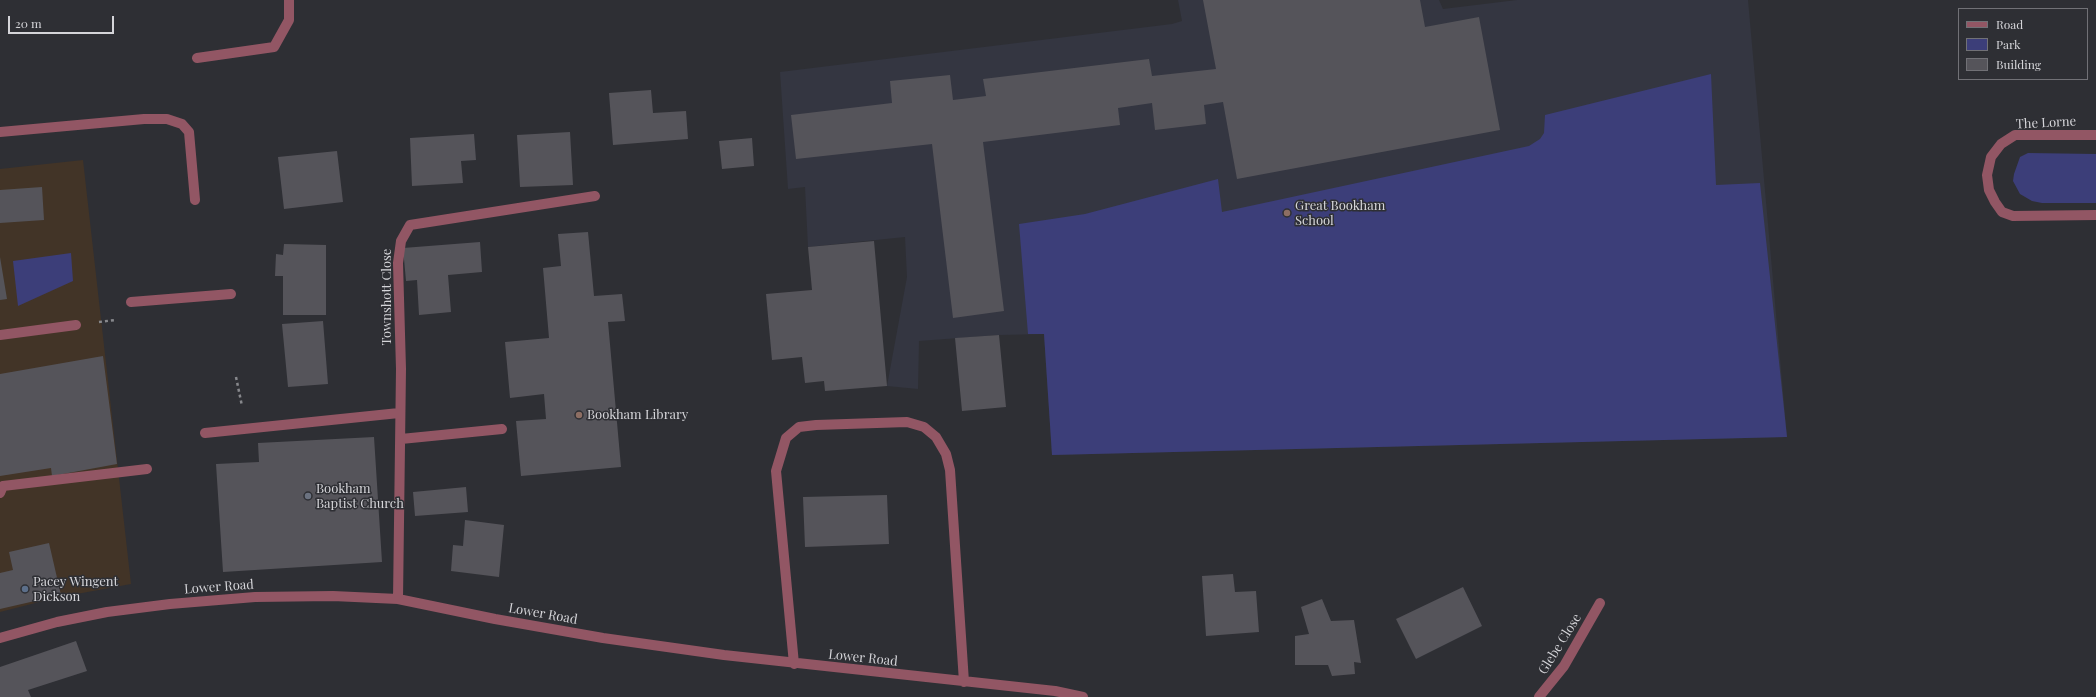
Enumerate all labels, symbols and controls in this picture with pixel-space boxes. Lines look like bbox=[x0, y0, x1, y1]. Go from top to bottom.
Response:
scale bar bbox=[10, 8, 116, 34]
legend bbox=[1958, 8, 2088, 80]
text: 20 m bbox=[15, 15, 42, 31]
text: Road bbox=[1996, 16, 2023, 32]
text: Park bbox=[1996, 36, 2021, 52]
text: Building bbox=[1996, 56, 2041, 72]
street label: The Lorne bbox=[2015, 114, 2077, 132]
place label: Great Bookham School bbox=[1295, 198, 1385, 229]
marker: Great Bookham School bbox=[1282, 208, 1292, 218]
street label: Townshott Close bbox=[379, 249, 395, 345]
place label: Bookham Library bbox=[587, 407, 688, 423]
marker: Bookham Library bbox=[574, 410, 584, 420]
place label: Bookham Baptist Church bbox=[316, 481, 404, 512]
marker: Bookham Baptist Church bbox=[303, 491, 313, 501]
place label: Pacey Wingent Dickson bbox=[33, 574, 118, 605]
street label: Lower Road bbox=[184, 577, 254, 597]
marker: Pacey Wingent Dickson bbox=[20, 584, 30, 594]
street label: Lower Road bbox=[507, 600, 579, 628]
street label: Glebe Close bbox=[1535, 611, 1585, 677]
street label: Lower Road bbox=[828, 647, 898, 669]

